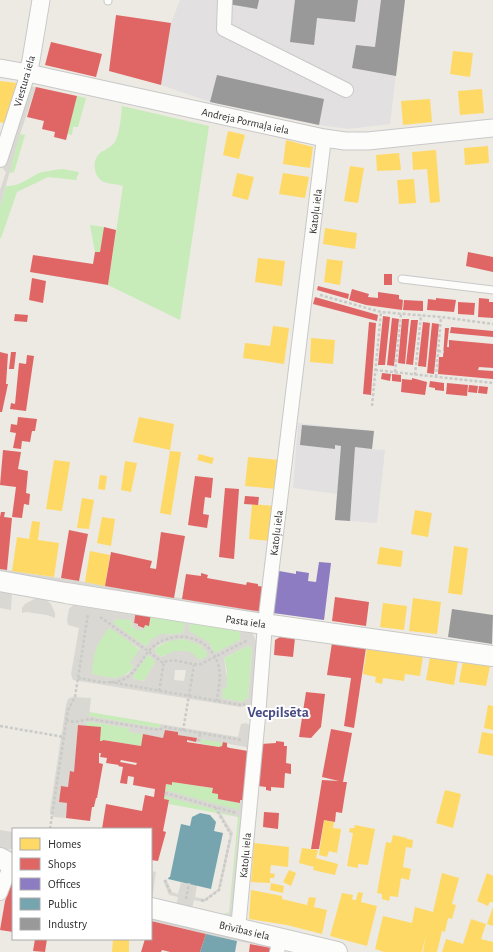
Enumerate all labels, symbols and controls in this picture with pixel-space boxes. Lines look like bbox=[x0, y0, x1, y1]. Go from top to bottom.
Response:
street label: Viestura iela bbox=[12, 54, 37, 108]
street label: Andreja Pormaļa iela bbox=[200, 106, 290, 136]
street label: Katoļu iela bbox=[307, 188, 324, 235]
street label: Katoļu iela bbox=[268, 510, 285, 556]
street label: Pasta iela bbox=[225, 613, 266, 630]
district label: Vecpilsēta bbox=[247, 705, 309, 720]
legend bbox=[12, 828, 152, 940]
street label: Katoļu iela bbox=[238, 832, 253, 879]
text: Homes bbox=[48, 838, 81, 850]
text: Shops bbox=[48, 858, 76, 870]
text: Offices bbox=[48, 878, 81, 890]
text: Public bbox=[48, 898, 77, 910]
text: Industry bbox=[48, 918, 87, 931]
street label: Brīvības iela bbox=[218, 919, 271, 942]

